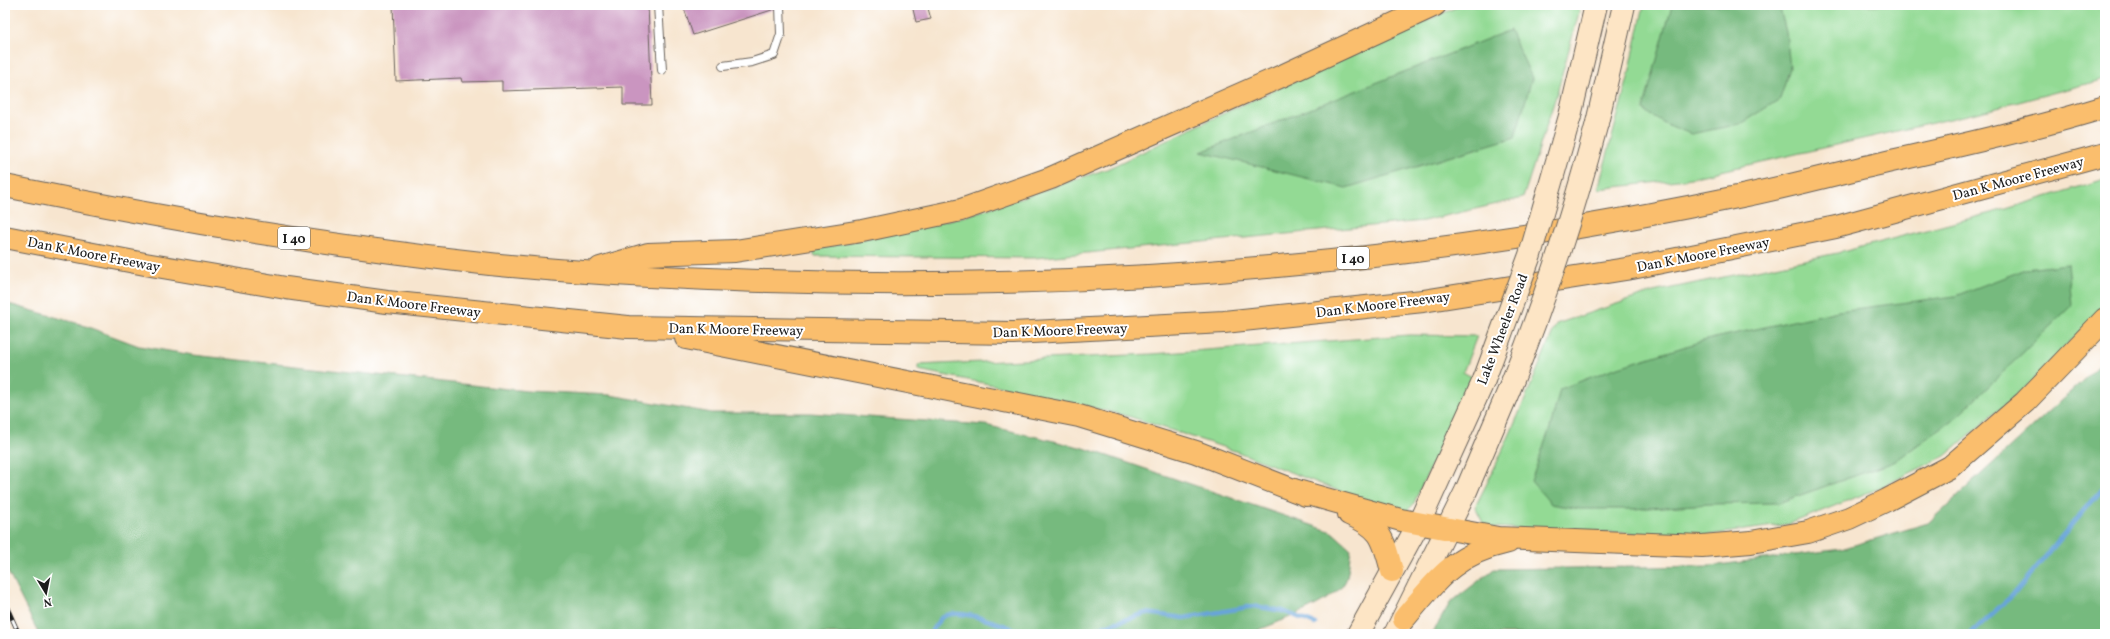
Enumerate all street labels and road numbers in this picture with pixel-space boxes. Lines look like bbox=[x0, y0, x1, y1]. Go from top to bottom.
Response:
street label: Dan K Moore Freeway bbox=[1951, 153, 2086, 206]
road number: I 40 bbox=[278, 227, 310, 249]
street label: Dan K Moore Freeway bbox=[26, 233, 162, 278]
street label: Dan K Moore Freeway bbox=[1635, 233, 1772, 278]
road number: I 40 bbox=[1337, 247, 1369, 269]
street label: Lake Wheeler Road bbox=[1473, 271, 1533, 388]
street label: Dan K Moore Freeway bbox=[346, 288, 482, 323]
street label: Dan K Moore Freeway bbox=[1315, 288, 1452, 323]
street label: Dan K Moore Freeway bbox=[668, 320, 804, 341]
street label: Dan K Moore Freeway bbox=[992, 320, 1128, 343]

